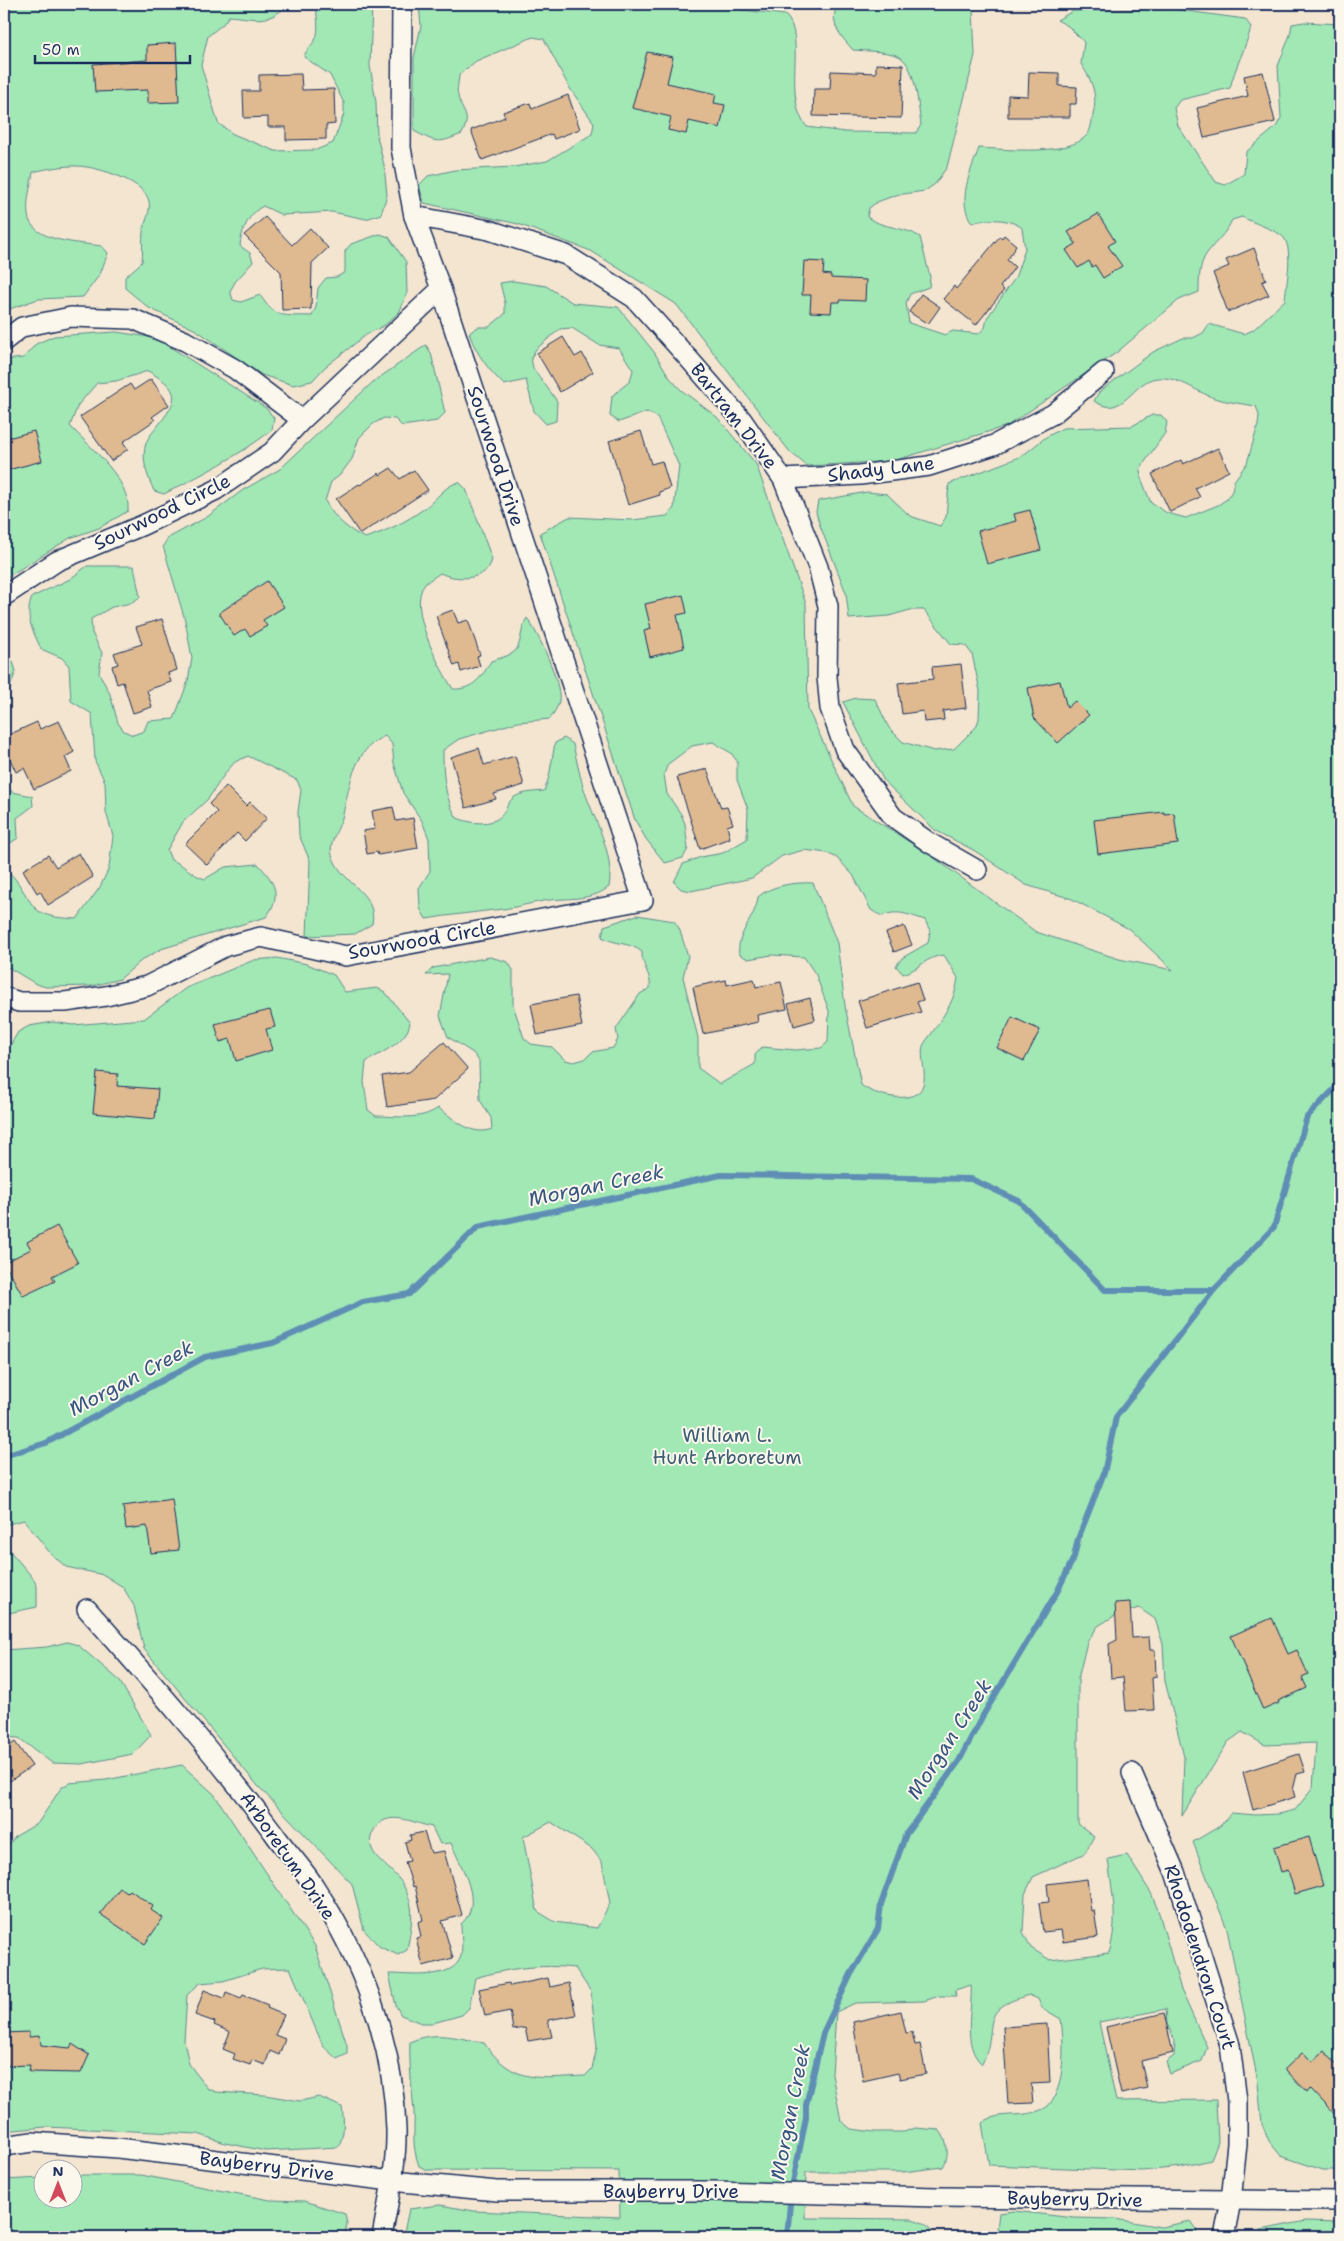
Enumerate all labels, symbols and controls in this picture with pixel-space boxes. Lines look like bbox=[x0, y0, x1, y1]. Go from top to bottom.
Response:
scale bar bbox=[35, 32, 190, 64]
text: 50 m bbox=[42, 40, 80, 60]
street label: Bartram Drive bbox=[685, 358, 783, 474]
street label: Sourwood Drive bbox=[462, 383, 530, 529]
street label: Shady Lane bbox=[826, 450, 936, 488]
street label: Sourwood Circle bbox=[89, 468, 235, 556]
street label: Sourwood Circle bbox=[346, 915, 498, 965]
water label: Morgan Creek bbox=[526, 1158, 667, 1212]
water label: Morgan Creek bbox=[64, 1334, 198, 1422]
park label: William L. Hunt Arboretum bbox=[652, 1423, 802, 1470]
water label: Morgan Creek bbox=[901, 1674, 998, 1804]
street label: Arboretum Drive bbox=[234, 1787, 342, 1925]
street label: Rhododendron Court bbox=[1158, 1861, 1242, 2053]
water label: Morgan Creek bbox=[764, 2041, 816, 2182]
street label: Bayberry Drive bbox=[198, 2145, 336, 2187]
north arrow bbox=[32, 2158, 82, 2208]
text: N bbox=[52, 2162, 64, 2180]
street label: Bayberry Drive bbox=[603, 2179, 739, 2204]
street label: Bayberry Drive bbox=[1007, 2185, 1143, 2213]

